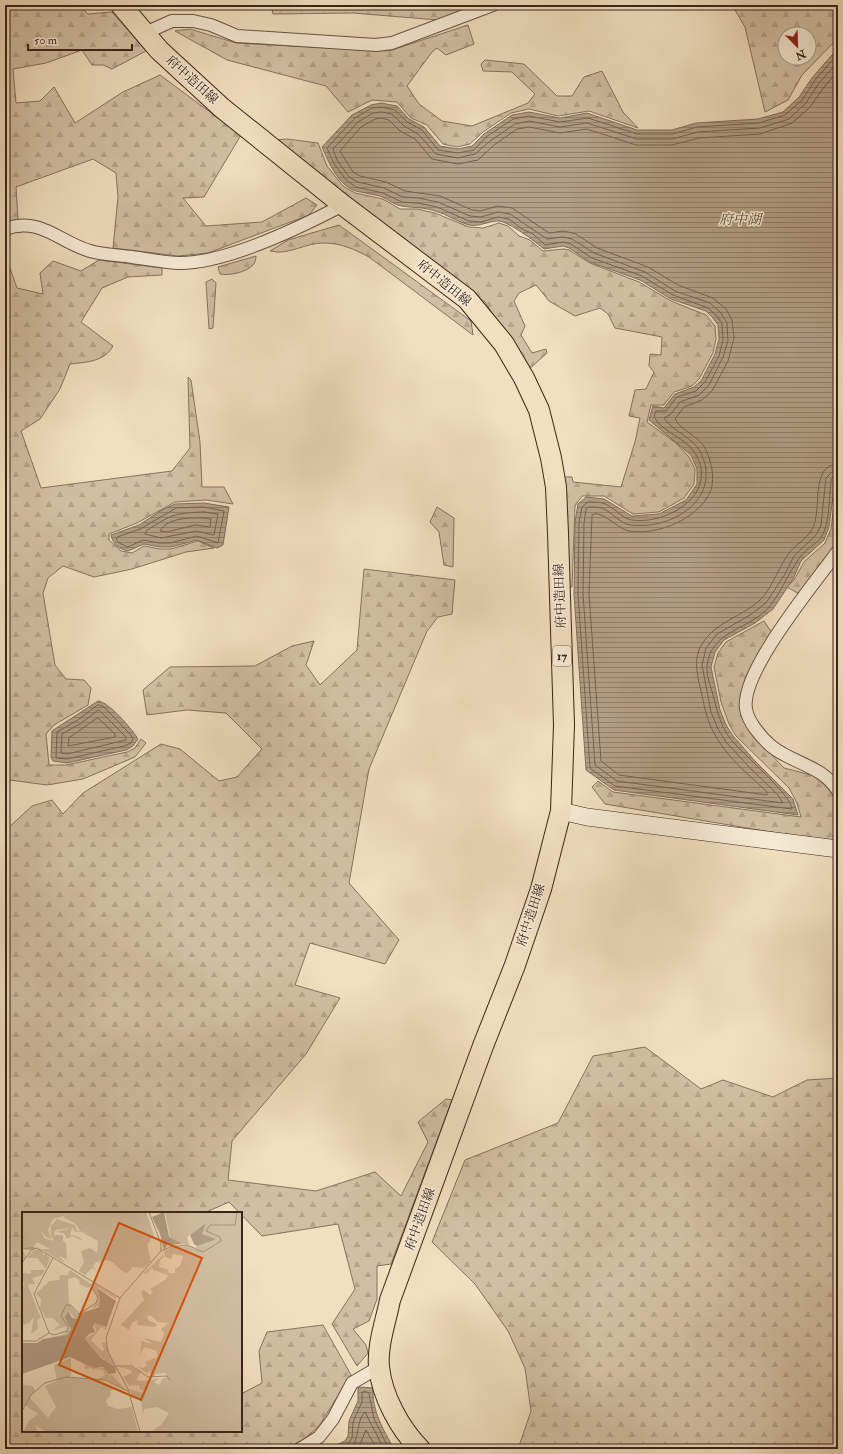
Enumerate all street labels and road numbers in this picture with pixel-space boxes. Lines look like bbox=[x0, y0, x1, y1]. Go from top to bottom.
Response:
street label: 府中造田線 bbox=[162, 52, 222, 108]
street label: 府中造田線 bbox=[414, 256, 474, 310]
street label: 府中造田線 bbox=[551, 563, 569, 629]
road number: 17 bbox=[553, 646, 571, 666]
street label: 府中造田線 bbox=[513, 882, 549, 948]
street label: 府中造田線 bbox=[401, 1186, 439, 1252]

